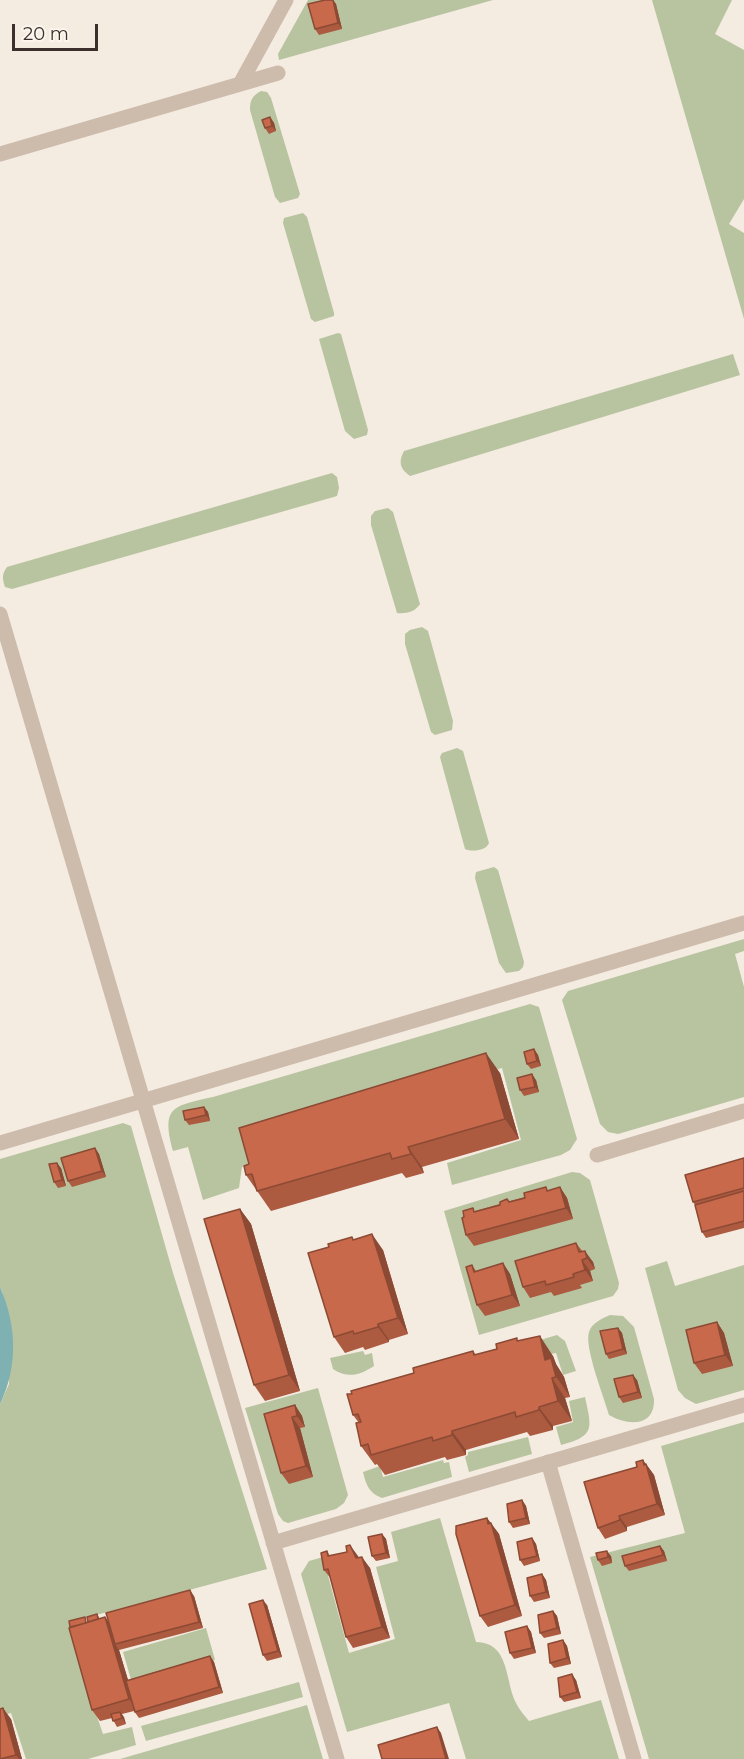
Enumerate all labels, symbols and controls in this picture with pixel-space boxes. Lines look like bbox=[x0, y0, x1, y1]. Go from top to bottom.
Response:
scale bar bbox=[15, 12, 100, 50]
text: 20 m bbox=[23, 23, 69, 45]

